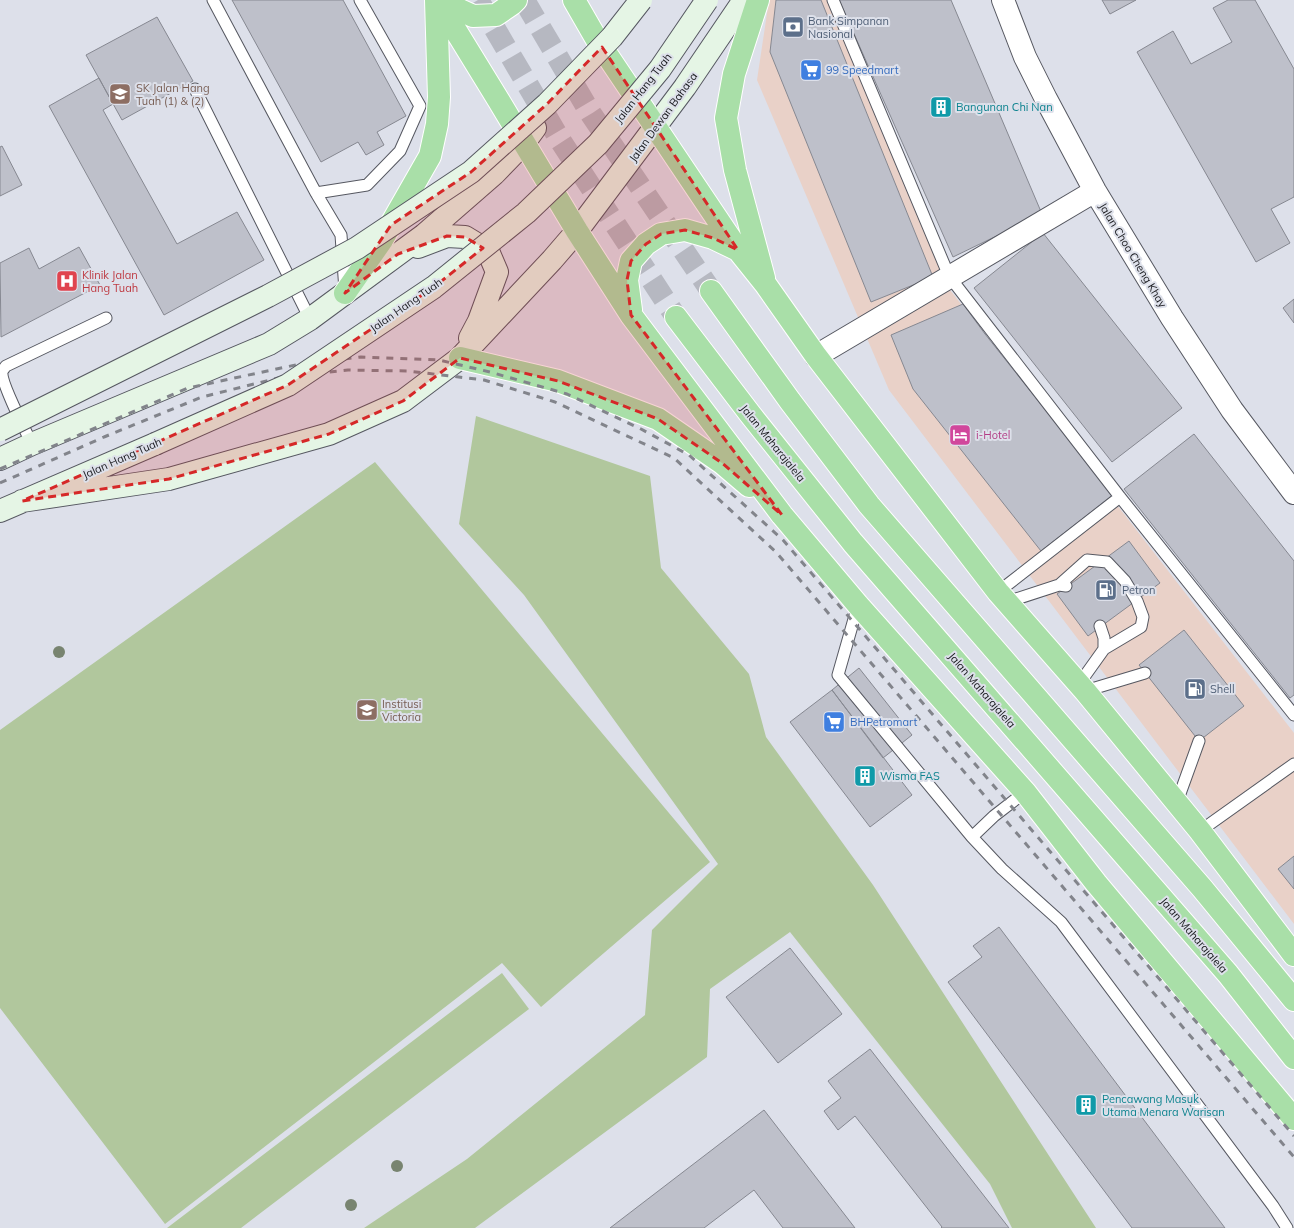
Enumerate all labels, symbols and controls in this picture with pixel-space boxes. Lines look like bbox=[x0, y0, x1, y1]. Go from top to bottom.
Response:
bank icon: Bank Simpanan Nasional bbox=[780, 14, 806, 40]
place label: Bank Simpanan Nasional bbox=[808, 14, 889, 41]
street label: Jalan Hang Tuah bbox=[611, 50, 675, 126]
supermarket icon: 99 Speedmart bbox=[798, 57, 824, 83]
place label: 99 Speedmart bbox=[826, 63, 899, 77]
street label: Jalan Dewan Bahasa bbox=[626, 69, 700, 165]
school or university icon: SK Jalan Hang Tuah (1) & (2) bbox=[107, 81, 133, 107]
place label: SK Jalan Hang Tuah (1) & (2) bbox=[136, 81, 210, 108]
building icon: Bangunan Chi Nan bbox=[928, 94, 954, 120]
place label: Bangunan Chi Nan bbox=[956, 100, 1053, 114]
street label: Jalan Choo Cheng Khay bbox=[1096, 200, 1170, 310]
hospital icon: Klinik Jalan Hang Tuah bbox=[54, 268, 80, 294]
place label: Klinik Jalan Hang Tuah bbox=[82, 268, 138, 295]
street label: Jalan Hang Tuah bbox=[367, 275, 445, 335]
street label: Jalan Maharajalela bbox=[738, 402, 808, 484]
hotel icon: i-Hotel bbox=[947, 422, 973, 448]
place label: i-Hotel bbox=[976, 428, 1010, 442]
street label: Jalan Hang Tuah bbox=[80, 434, 164, 482]
fuel station icon: Petron bbox=[1093, 577, 1119, 603]
place label: Petron bbox=[1122, 583, 1155, 597]
street label: Jalan Maharajalela bbox=[945, 649, 1019, 731]
fuel station icon: Shell bbox=[1182, 676, 1208, 702]
place label: Shell bbox=[1210, 682, 1235, 696]
school or university icon: Institusi Victoria bbox=[354, 697, 380, 723]
place label: Institusi Victoria bbox=[382, 697, 421, 724]
supermarket icon: BHPetromart bbox=[821, 709, 847, 735]
place label: BHPetromart bbox=[850, 715, 917, 729]
building icon: Wisma FAS bbox=[852, 763, 878, 789]
place label: Wisma FAS bbox=[880, 769, 940, 783]
street label: Jalan Maharajalela bbox=[1157, 894, 1231, 976]
building icon: Pencawang Masuk Utama Menara Warisan bbox=[1073, 1092, 1099, 1118]
place label: Pencawang Masuk Utama Menara Warisan bbox=[1102, 1092, 1225, 1119]

